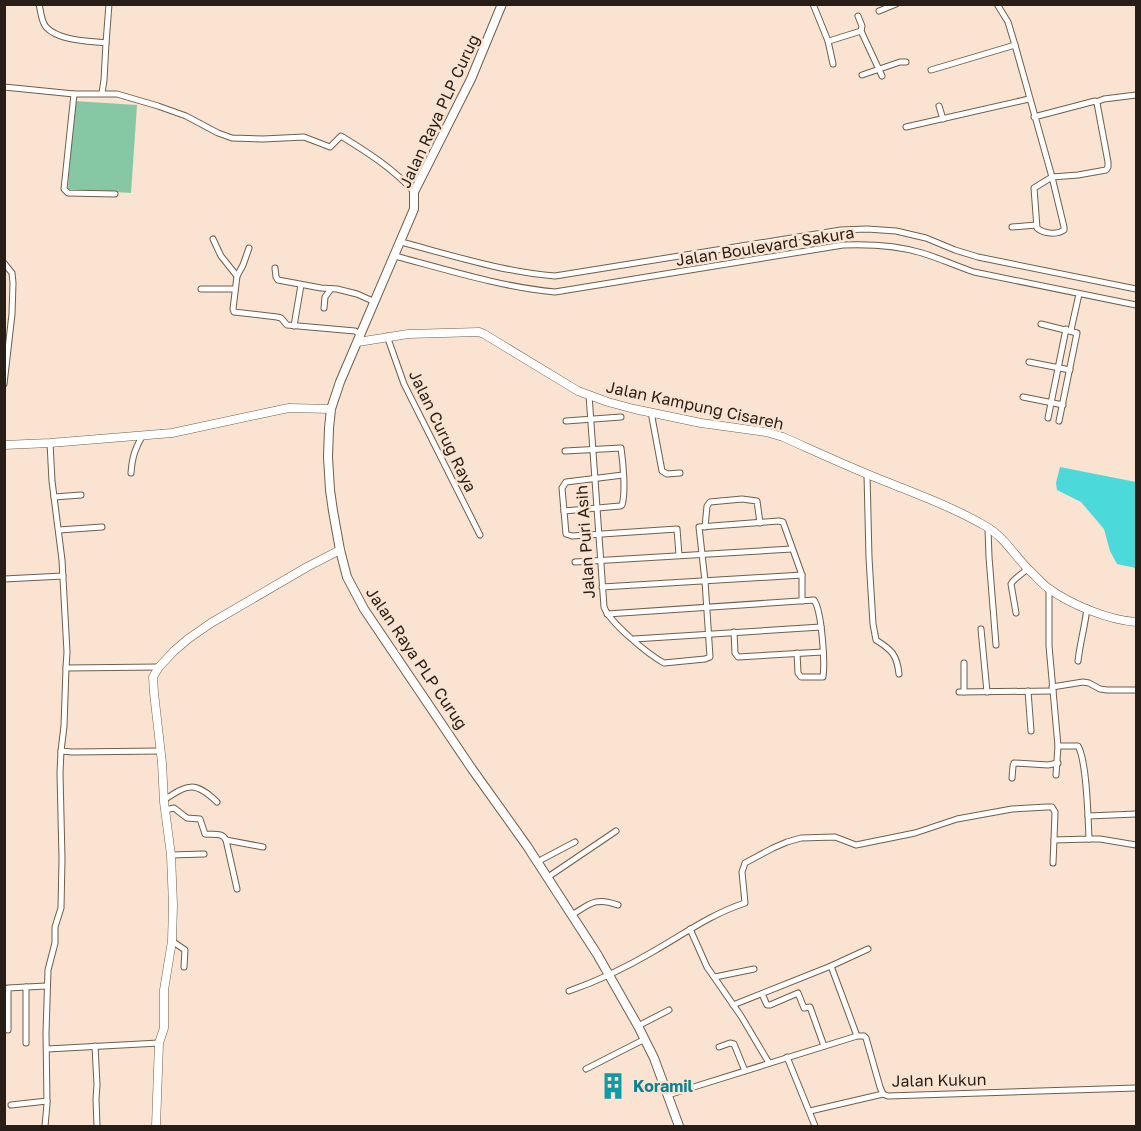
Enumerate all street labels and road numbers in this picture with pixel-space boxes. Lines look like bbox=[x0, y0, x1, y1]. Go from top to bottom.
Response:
street label: Jalan Raya PLP Curug bbox=[395, 31, 483, 191]
street label: Jalan Boulevard Sakura bbox=[674, 222, 856, 270]
street label: Jalan Curug Raya bbox=[405, 367, 481, 495]
street label: Jalan Kampung Cisareh bbox=[604, 376, 786, 434]
street label: Jalan Puri Asih bbox=[571, 485, 599, 599]
street label: Jalan Raya PLP Curug bbox=[362, 583, 472, 733]
street label: Jalan Kukun bbox=[891, 1069, 987, 1091]

